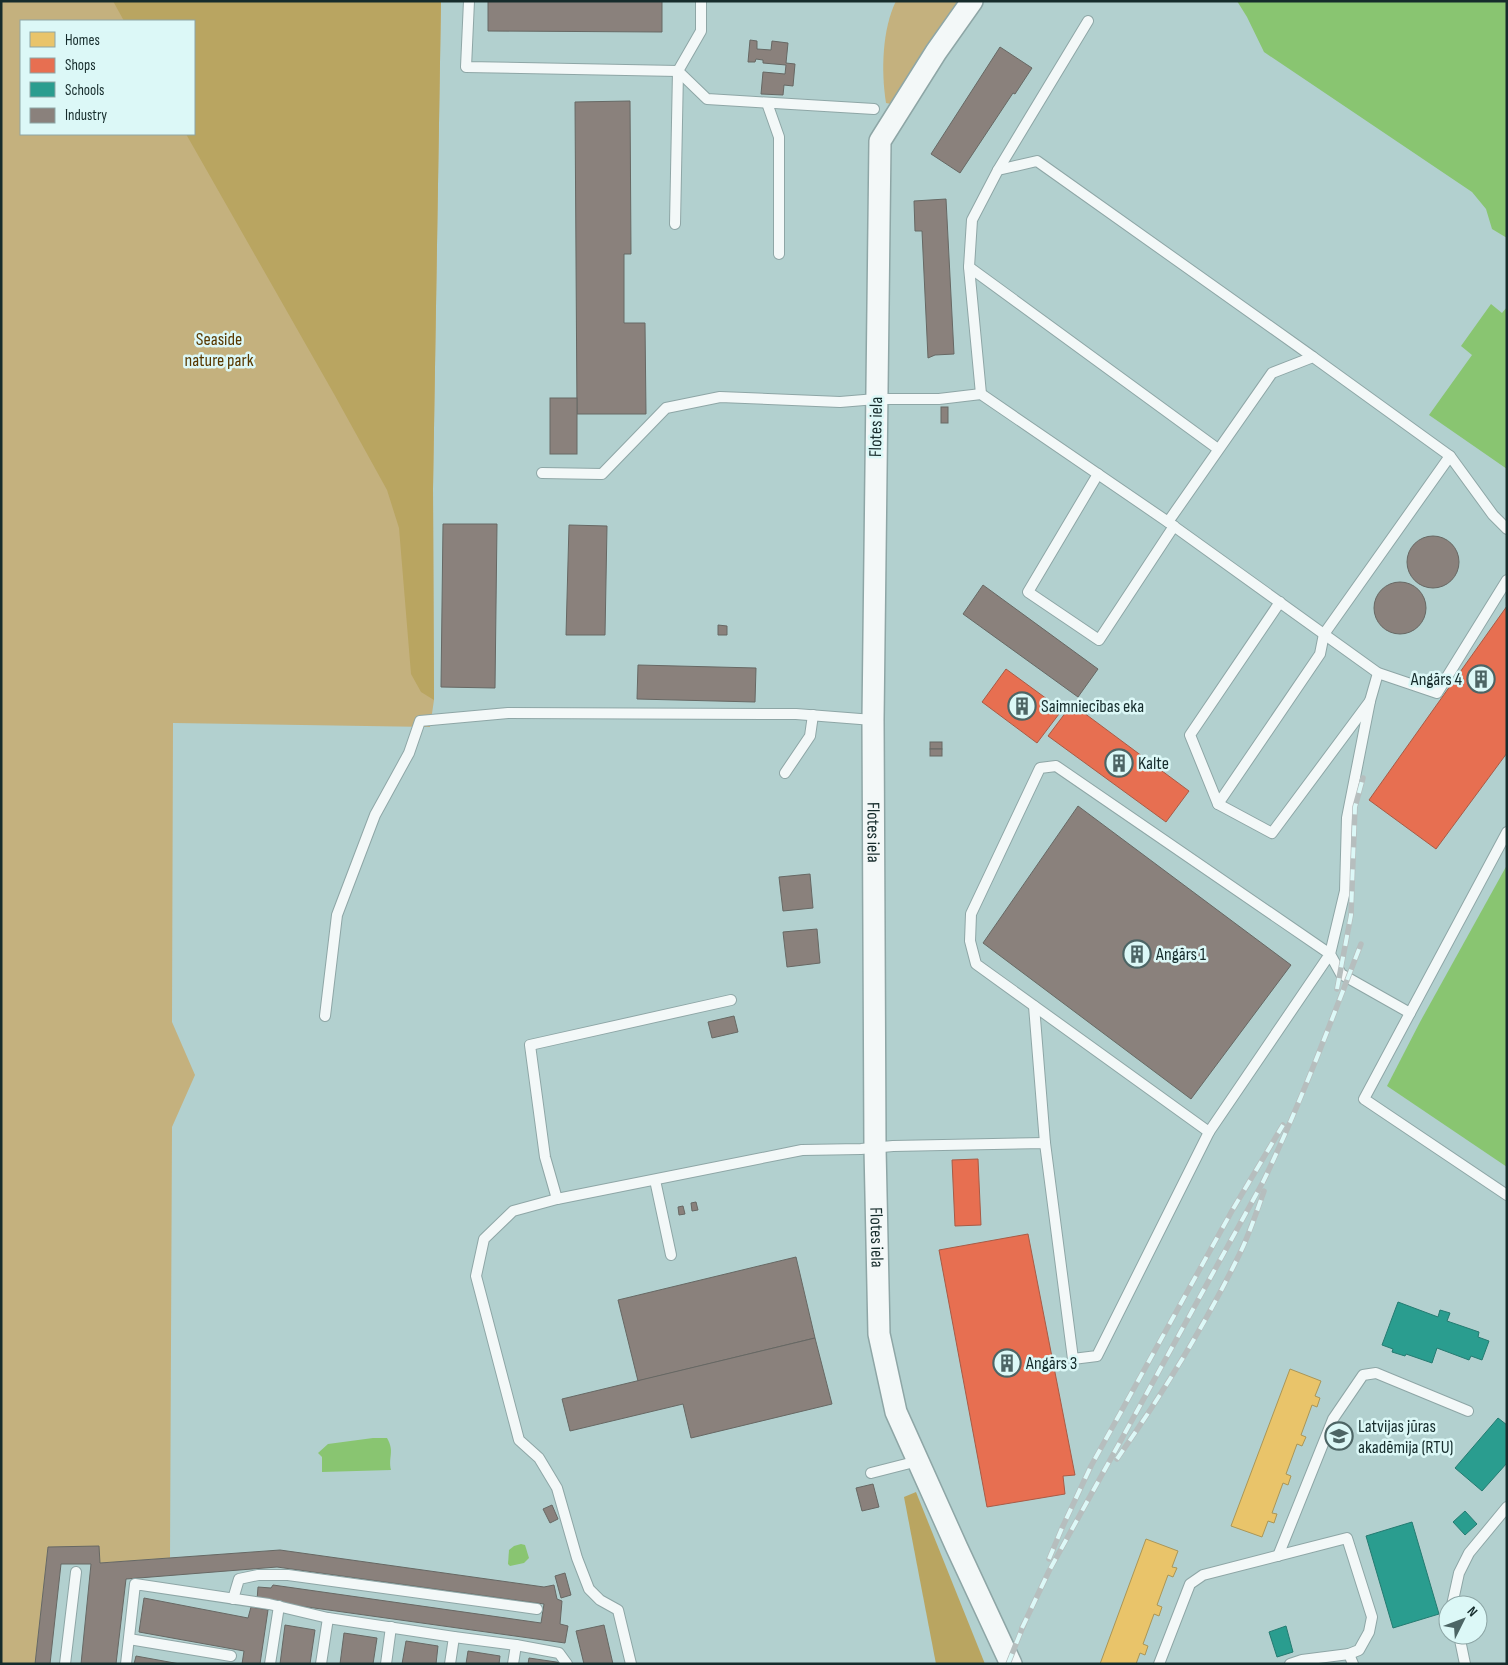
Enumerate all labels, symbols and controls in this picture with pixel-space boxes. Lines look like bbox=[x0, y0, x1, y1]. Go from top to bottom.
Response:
legend bbox=[20, 20, 195, 135]
text: Homes bbox=[65, 31, 100, 50]
text: Shops bbox=[65, 56, 96, 75]
text: Schools bbox=[65, 81, 104, 100]
text: Industry bbox=[65, 106, 107, 125]
park label: Seaside nature park bbox=[184, 329, 254, 371]
street label: Flotes iela bbox=[865, 397, 887, 457]
building icon: Angārs 4 bbox=[1466, 664, 1496, 694]
place label: Angārs 4 bbox=[1410, 669, 1462, 690]
building icon: Saimniecības eka bbox=[1007, 691, 1037, 721]
place label: Saimniecības eka bbox=[1041, 696, 1144, 717]
building icon: Kalte bbox=[1104, 748, 1134, 778]
place label: Kalte bbox=[1138, 753, 1169, 774]
street label: Flotes iela bbox=[863, 802, 884, 863]
building icon: Angārs 1 bbox=[1122, 939, 1152, 969]
place label: Angārs 1 bbox=[1155, 944, 1207, 965]
street label: Flotes iela bbox=[866, 1207, 888, 1268]
building icon: Angārs 3 bbox=[992, 1348, 1022, 1378]
place label: Angārs 3 bbox=[1025, 1353, 1077, 1374]
place label: Latvijas jūras akadēmija (RTU) bbox=[1358, 1416, 1453, 1458]
school or university icon: Latvijas jūras akadēmija (RTU) bbox=[1324, 1421, 1354, 1451]
north arrow bbox=[1438, 1595, 1488, 1645]
text: N bbox=[1463, 1603, 1481, 1620]

